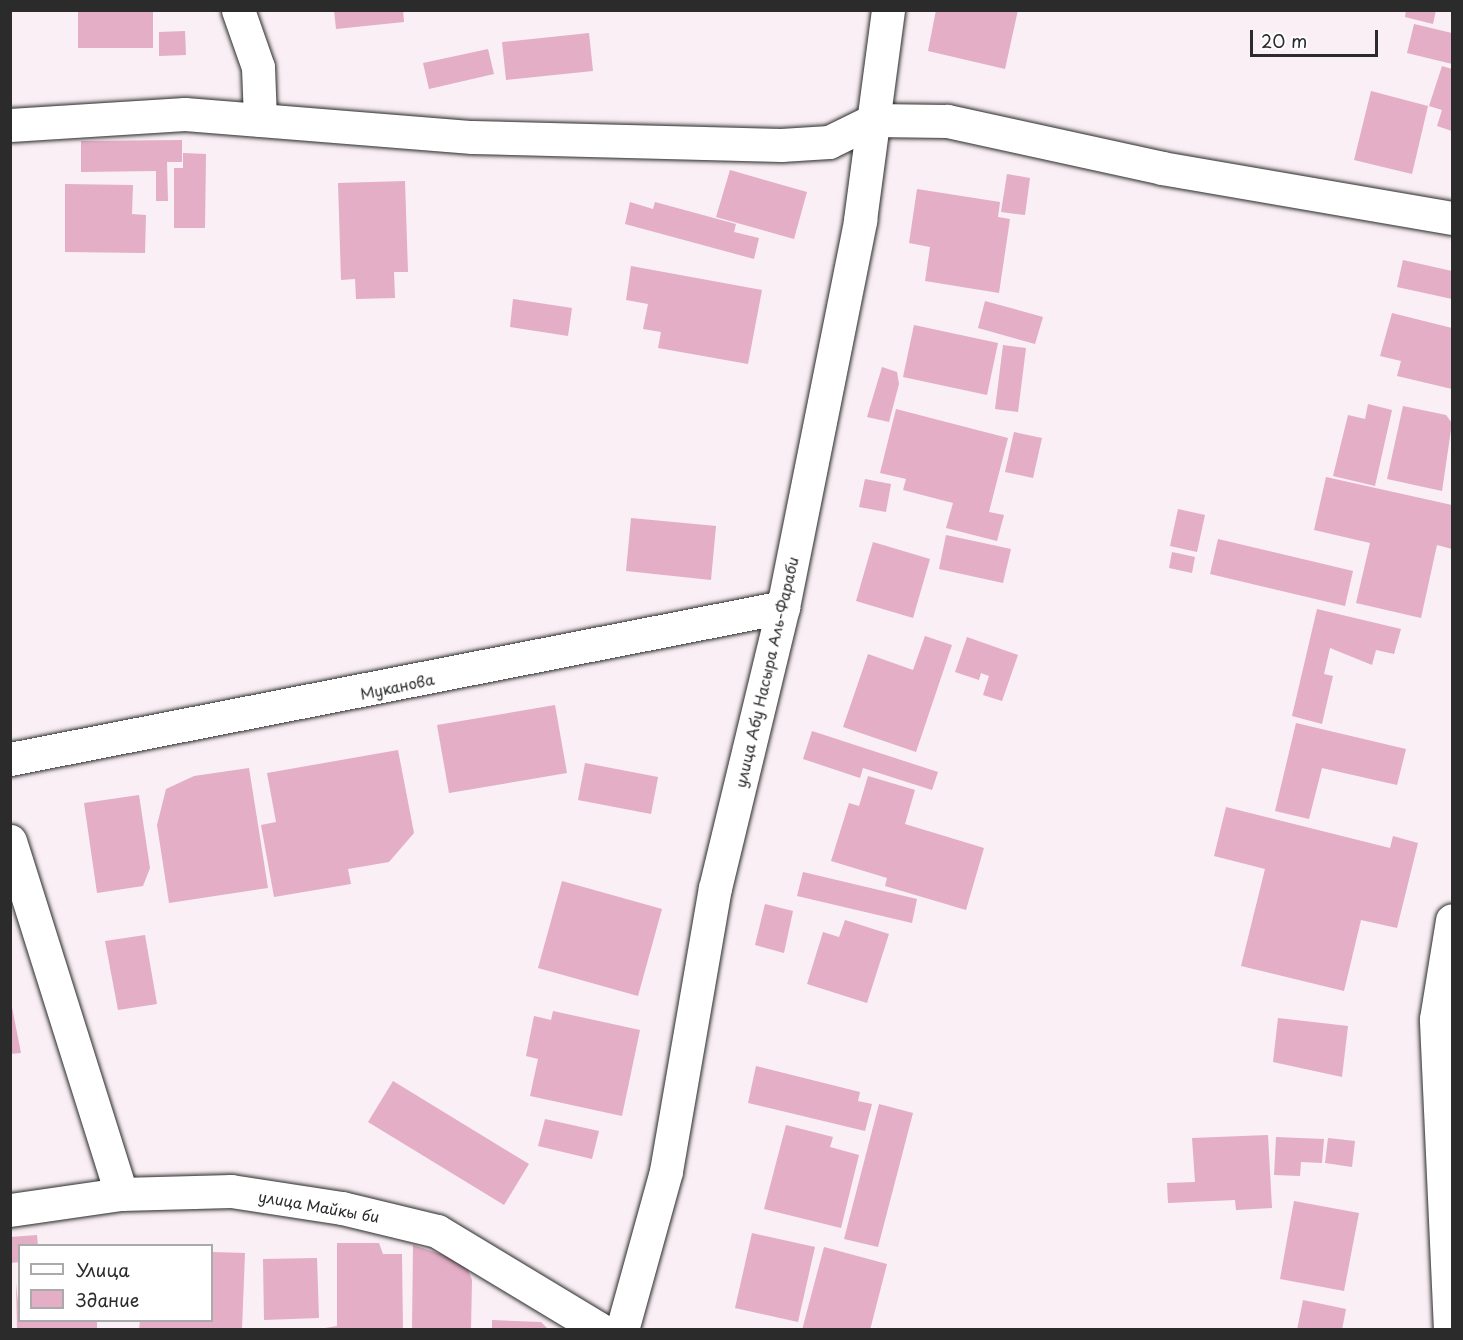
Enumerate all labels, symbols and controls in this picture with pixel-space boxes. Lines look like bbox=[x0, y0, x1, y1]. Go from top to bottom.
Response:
scale bar bbox=[1253, 18, 1380, 56]
text: 20 m bbox=[1261, 27, 1307, 54]
street label: улица Абу Насыра Аль-Фараби bbox=[731, 554, 801, 790]
street label: Муканова bbox=[358, 669, 436, 703]
street label: улица Майкы би bbox=[256, 1186, 382, 1226]
legend bbox=[18, 1244, 213, 1322]
text: Улица bbox=[76, 1256, 130, 1283]
text: Здание bbox=[76, 1286, 139, 1313]

